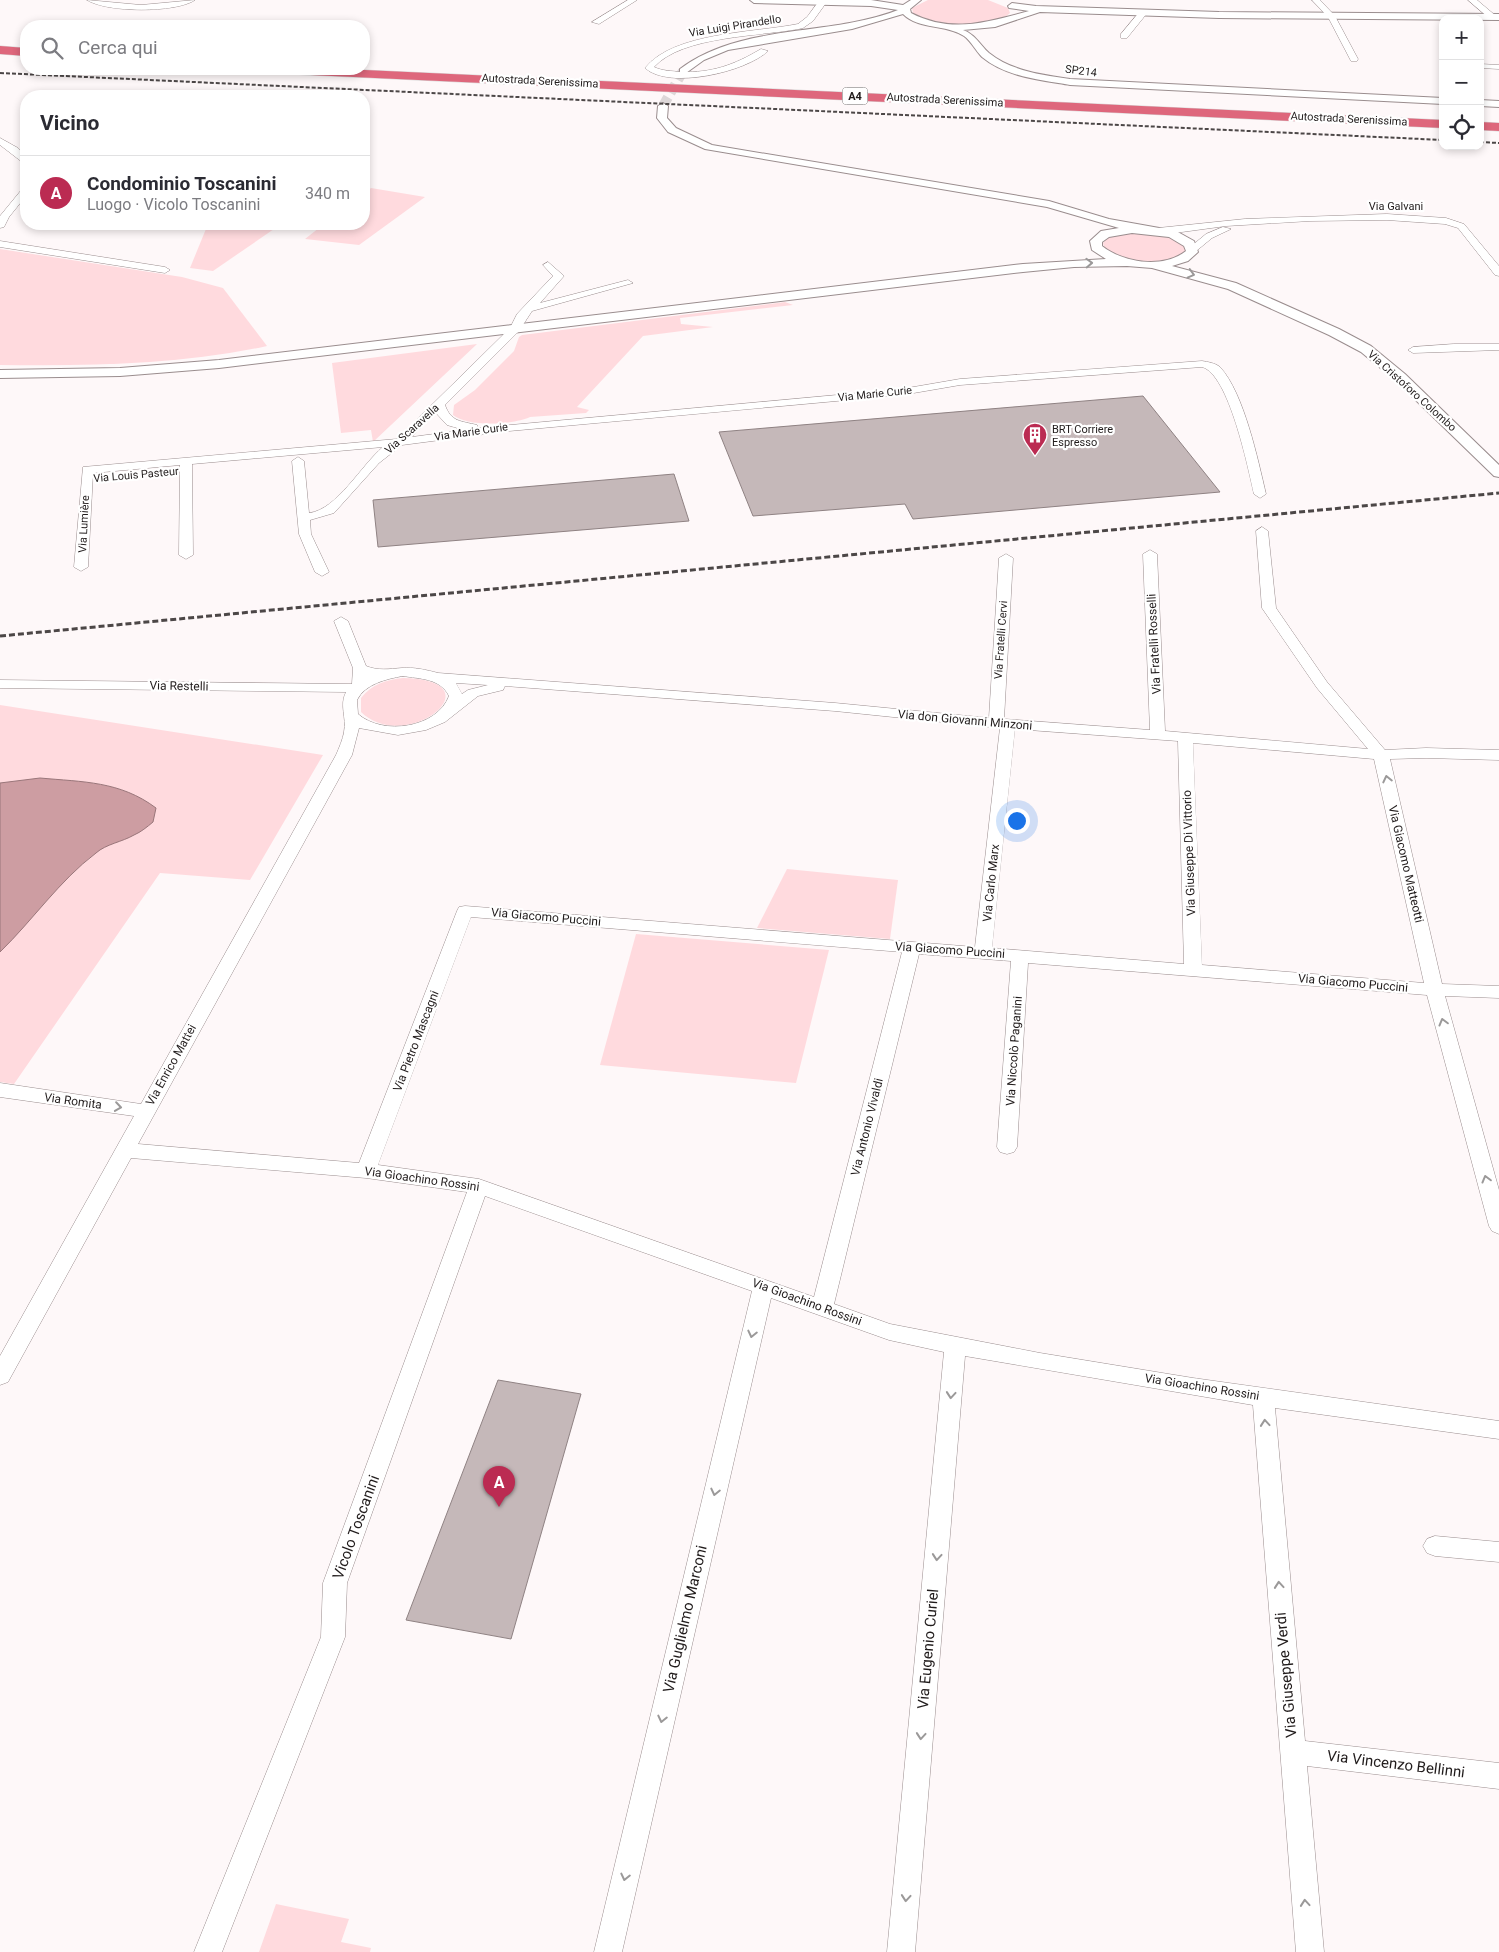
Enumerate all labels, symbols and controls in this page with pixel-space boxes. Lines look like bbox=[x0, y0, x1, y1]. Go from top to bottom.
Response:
street label: Via Luigi Pirandello bbox=[688, 12, 782, 40]
map controls bbox=[1439, 15, 1484, 150]
button: + bbox=[1439, 15, 1484, 60]
search box bbox=[20, 20, 370, 75]
icon: search bbox=[38, 34, 66, 62]
text: Cerca qui bbox=[78, 36, 158, 59]
button: − bbox=[1439, 60, 1484, 105]
street label: SP214 bbox=[1064, 63, 1098, 79]
street label: Autostrada Serenissima bbox=[481, 71, 599, 91]
road number: A4 bbox=[842, 88, 868, 104]
street label: Autostrada Serenissima bbox=[886, 90, 1004, 110]
button: locate bbox=[1439, 105, 1484, 150]
street label: Autostrada Serenissima bbox=[1290, 109, 1408, 129]
text: Vicino bbox=[40, 111, 99, 135]
text: Condominio Toscanini bbox=[87, 172, 276, 195]
text: A bbox=[51, 184, 61, 203]
text: 340 m bbox=[305, 184, 350, 203]
text: Luogo · Vicolo Toscanini bbox=[87, 195, 260, 214]
street label: Via Galvani bbox=[1369, 200, 1423, 213]
one-way arrow bbox=[1086, 257, 1094, 268]
one-way arrow bbox=[1187, 269, 1195, 279]
street label: Via Cristoforo Colombo bbox=[1365, 348, 1459, 434]
street label: Via Marie Curie bbox=[837, 384, 913, 404]
street label: Via Scaravella bbox=[382, 401, 442, 457]
street label: Via Marie Curie bbox=[433, 420, 509, 444]
building icon: BRT Corriere Espresso bbox=[1022, 422, 1048, 456]
place label: BRT Corriere Espresso bbox=[1052, 423, 1113, 449]
street label: Via Louis Pasteur bbox=[93, 465, 179, 485]
street label: Via Lumière bbox=[76, 495, 92, 553]
street label: Via Fratelli Rosselli bbox=[1144, 593, 1164, 695]
street label: Via Fratelli Cervi bbox=[992, 600, 1010, 680]
street label: Via Restelli bbox=[149, 678, 209, 694]
street label: Via don Giovanni Minzoni bbox=[897, 707, 1033, 733]
one-way arrow bbox=[1382, 774, 1393, 783]
street label: Via Giuseppe Di Vittorio bbox=[1180, 790, 1198, 916]
street label: Via Giacomo Matteotti bbox=[1386, 804, 1426, 924]
your location bbox=[1004, 808, 1030, 834]
street label: Via Carlo Marx bbox=[980, 843, 1002, 923]
street label: Via Giacomo Puccini bbox=[490, 905, 602, 929]
street label: Via Giacomo Puccini bbox=[894, 939, 1006, 961]
street label: Via Giacomo Puccini bbox=[1297, 971, 1409, 995]
street label: Via Pietro Mascagni bbox=[390, 989, 442, 1093]
street label: Via Niccolò Paganini bbox=[1003, 996, 1025, 1106]
one-way arrow bbox=[1438, 1018, 1449, 1027]
street label: Via Enrico Mattei bbox=[143, 1022, 199, 1108]
street label: Via Antonio Vivaldi bbox=[848, 1077, 886, 1177]
street label: Via Romita bbox=[43, 1090, 103, 1112]
one-way arrow bbox=[114, 1101, 122, 1112]
street label: Via Gioachino Rossini bbox=[364, 1164, 480, 1194]
one-way arrow bbox=[1481, 1175, 1492, 1183]
street label: Via Gioachino Rossini bbox=[750, 1276, 864, 1328]
one-way arrow bbox=[747, 1330, 758, 1339]
street label: Via Gioachino Rossini bbox=[1144, 1371, 1260, 1403]
one-way arrow bbox=[946, 1391, 957, 1399]
one-way arrow bbox=[1260, 1418, 1271, 1426]
pin: A bbox=[483, 1466, 515, 1507]
street label: Vicolo Toscanini bbox=[329, 1472, 383, 1582]
one-way arrow bbox=[710, 1488, 721, 1497]
street label: Via Guglielmo Marconi bbox=[659, 1543, 711, 1695]
one-way arrow bbox=[931, 1553, 942, 1561]
one-way arrow bbox=[1274, 1580, 1285, 1588]
street label: Via Eugenio Curiel bbox=[914, 1588, 942, 1710]
street label: Via Giuseppe Verdi bbox=[1272, 1612, 1300, 1738]
one-way arrow bbox=[657, 1714, 668, 1723]
one-way arrow bbox=[915, 1732, 926, 1740]
street label: Via Vincenzo Bellinni bbox=[1326, 1747, 1466, 1781]
one-way arrow bbox=[620, 1873, 631, 1882]
one-way arrow bbox=[901, 1894, 912, 1902]
one-way arrow bbox=[1300, 1899, 1311, 1907]

